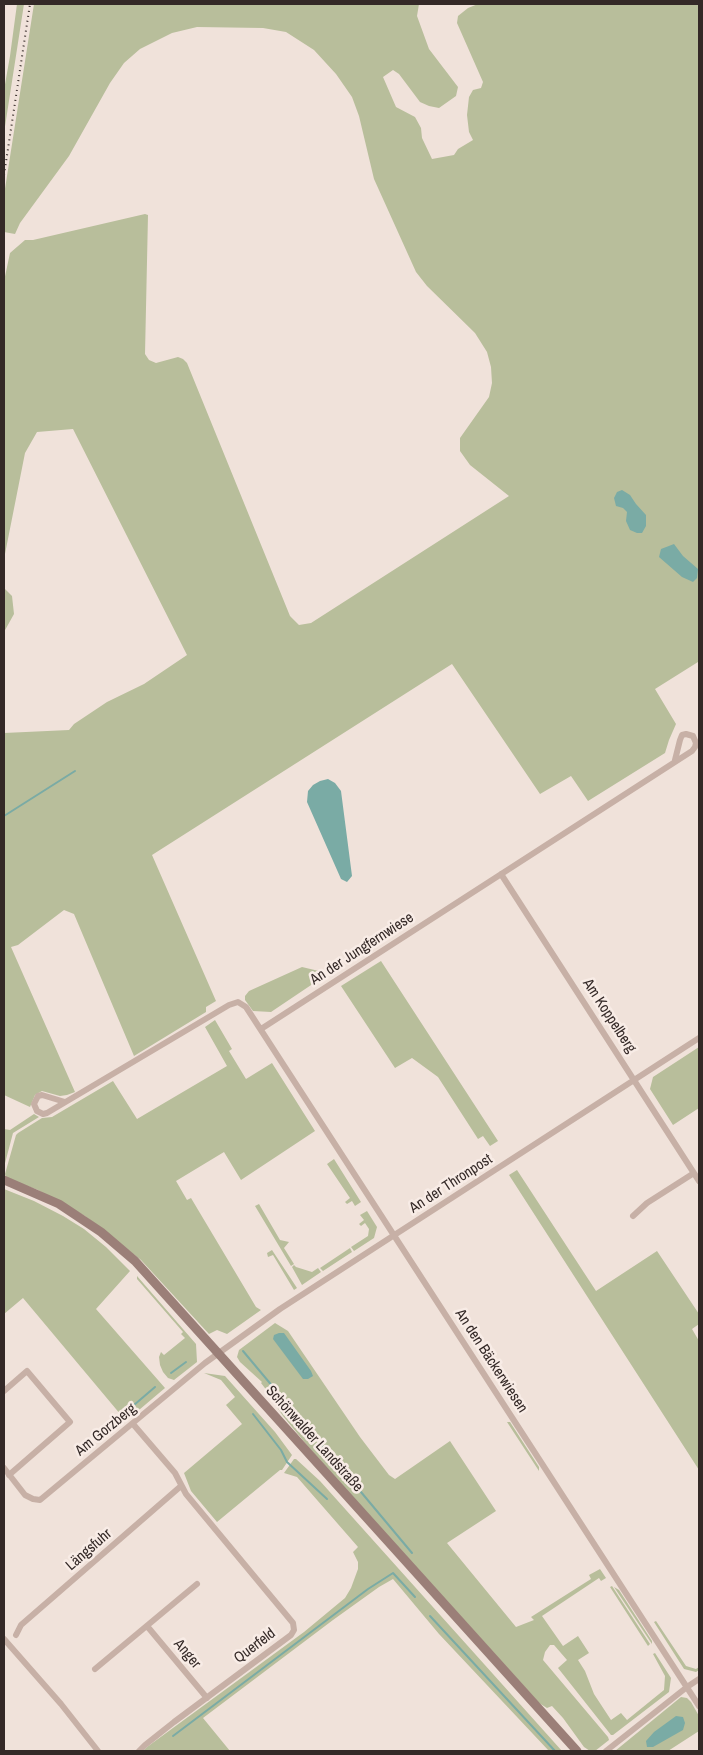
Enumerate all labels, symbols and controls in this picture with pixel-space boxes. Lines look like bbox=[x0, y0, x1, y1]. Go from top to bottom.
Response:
street label: An der Jungfernwiese bbox=[307, 909, 417, 989]
street label: Am Koppelberg bbox=[578, 976, 640, 1056]
street label: An der Thronpost bbox=[406, 1151, 496, 1217]
street label: An den Bäckerwiesen bbox=[451, 1306, 531, 1416]
street label: Schönwalder Landstraße bbox=[262, 1382, 366, 1496]
street label: Am Gorzberg bbox=[72, 1400, 140, 1460]
street label: Längsfuhr bbox=[62, 1525, 116, 1575]
street label: Querfeld bbox=[231, 1625, 279, 1667]
street label: Anger bbox=[170, 1636, 204, 1672]

